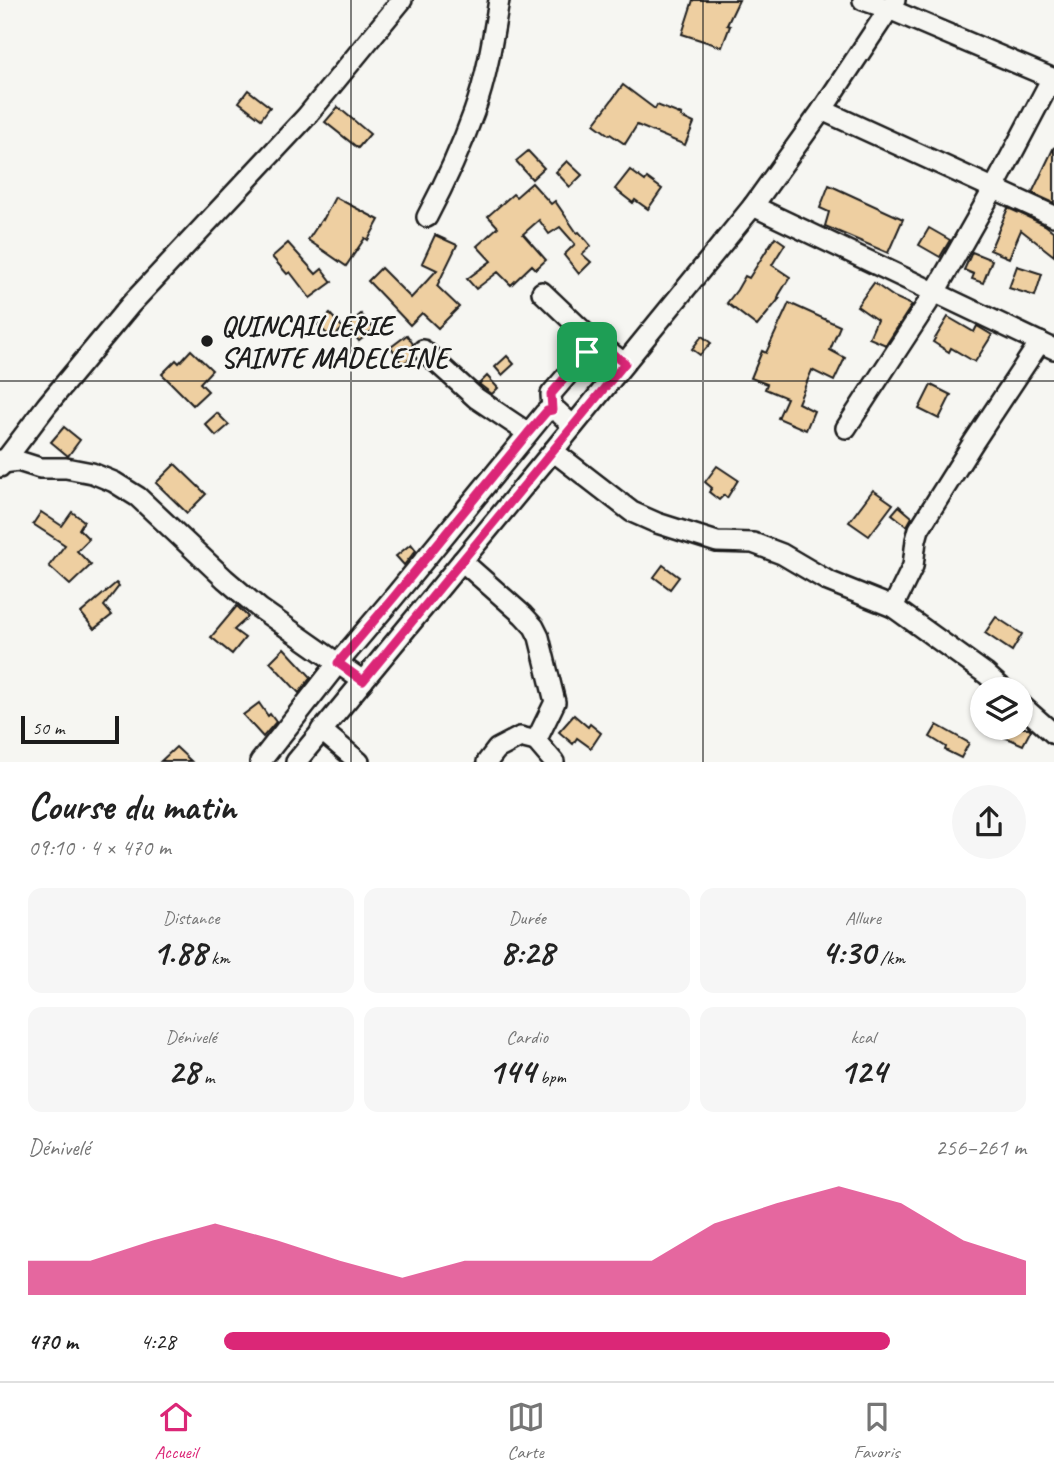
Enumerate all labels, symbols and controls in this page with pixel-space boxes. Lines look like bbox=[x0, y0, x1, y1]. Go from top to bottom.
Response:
place label: QUINCAILLERIE SAINTE MADELEINE bbox=[221, 308, 452, 375]
pin bbox=[557, 322, 617, 382]
marker: QUINCAILLERIE SAINTE MADELEINE bbox=[199, 333, 215, 349]
icon: arrive bbox=[568, 333, 606, 371]
map controls bbox=[970, 677, 1033, 740]
button: layers bbox=[970, 677, 1033, 740]
scale bar bbox=[21, 712, 119, 744]
text: 50 m bbox=[32, 716, 64, 740]
text: Course du matin bbox=[28, 783, 236, 830]
button: share bbox=[952, 785, 1026, 859]
text: 09:10 · 4 × 470 m bbox=[28, 833, 171, 862]
text: Distance bbox=[163, 906, 219, 930]
text: Durée bbox=[508, 906, 546, 930]
text: Allure bbox=[845, 906, 881, 930]
text: 1.88 bbox=[152, 930, 207, 975]
text: 8:28 bbox=[500, 930, 554, 975]
text: 4:30 bbox=[821, 930, 875, 975]
text: km bbox=[207, 946, 230, 970]
text: /km bbox=[875, 946, 905, 970]
text: Dénivelé bbox=[165, 1025, 217, 1049]
text: Cardio bbox=[506, 1025, 548, 1049]
text: kcal bbox=[850, 1025, 876, 1049]
text: 28 bbox=[168, 1049, 199, 1094]
text: 144 bbox=[488, 1049, 535, 1094]
text: 124 bbox=[839, 1049, 887, 1094]
text: m bbox=[199, 1065, 214, 1089]
text: bpm bbox=[535, 1065, 566, 1089]
text: Dénivelé bbox=[28, 1133, 90, 1162]
text: 256–261 m bbox=[935, 1133, 1026, 1162]
text: 470 m bbox=[28, 1327, 78, 1356]
text: 4:28 bbox=[140, 1327, 176, 1356]
tab: Accueil bbox=[155, 1398, 197, 1464]
tab: Carte bbox=[507, 1398, 545, 1464]
tab: Favoris bbox=[854, 1398, 899, 1464]

